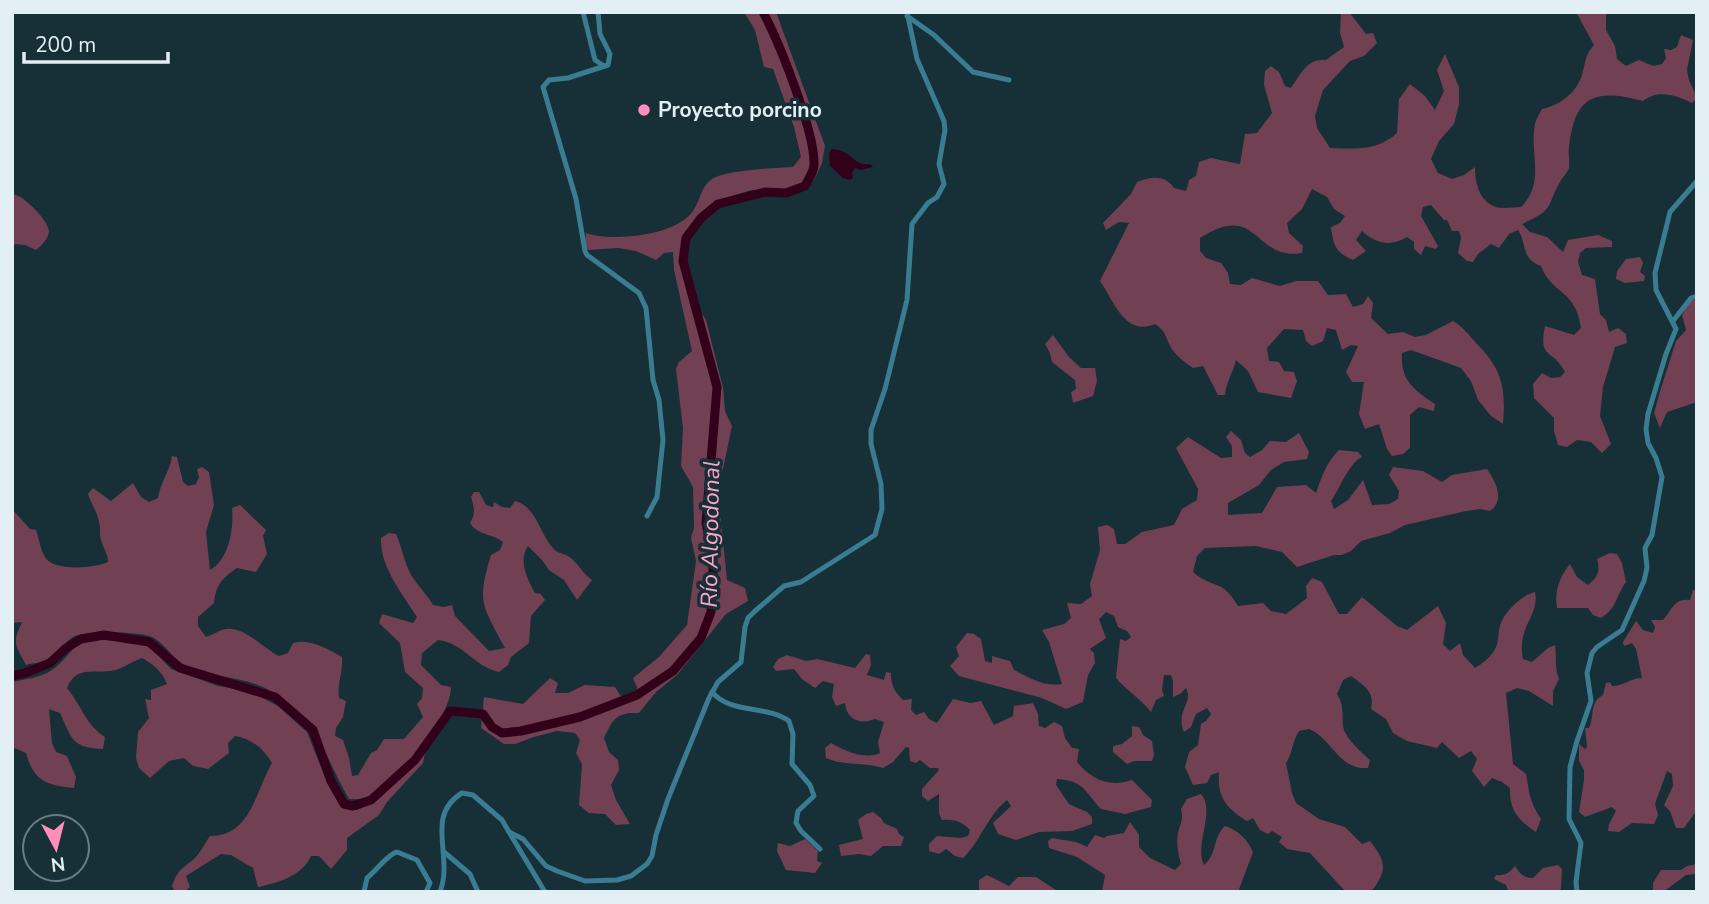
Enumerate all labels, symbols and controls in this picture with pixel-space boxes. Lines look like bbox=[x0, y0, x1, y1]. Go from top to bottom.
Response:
scale bar bbox=[24, 21, 168, 65]
text: 200 m bbox=[35, 31, 96, 59]
place label: Proyecto porcino bbox=[658, 96, 822, 124]
marker: Proyecto porcino bbox=[636, 102, 652, 118]
water label: Río Algodonal bbox=[694, 460, 727, 608]
north arrow bbox=[21, 813, 91, 883]
text: N bbox=[49, 850, 67, 878]

